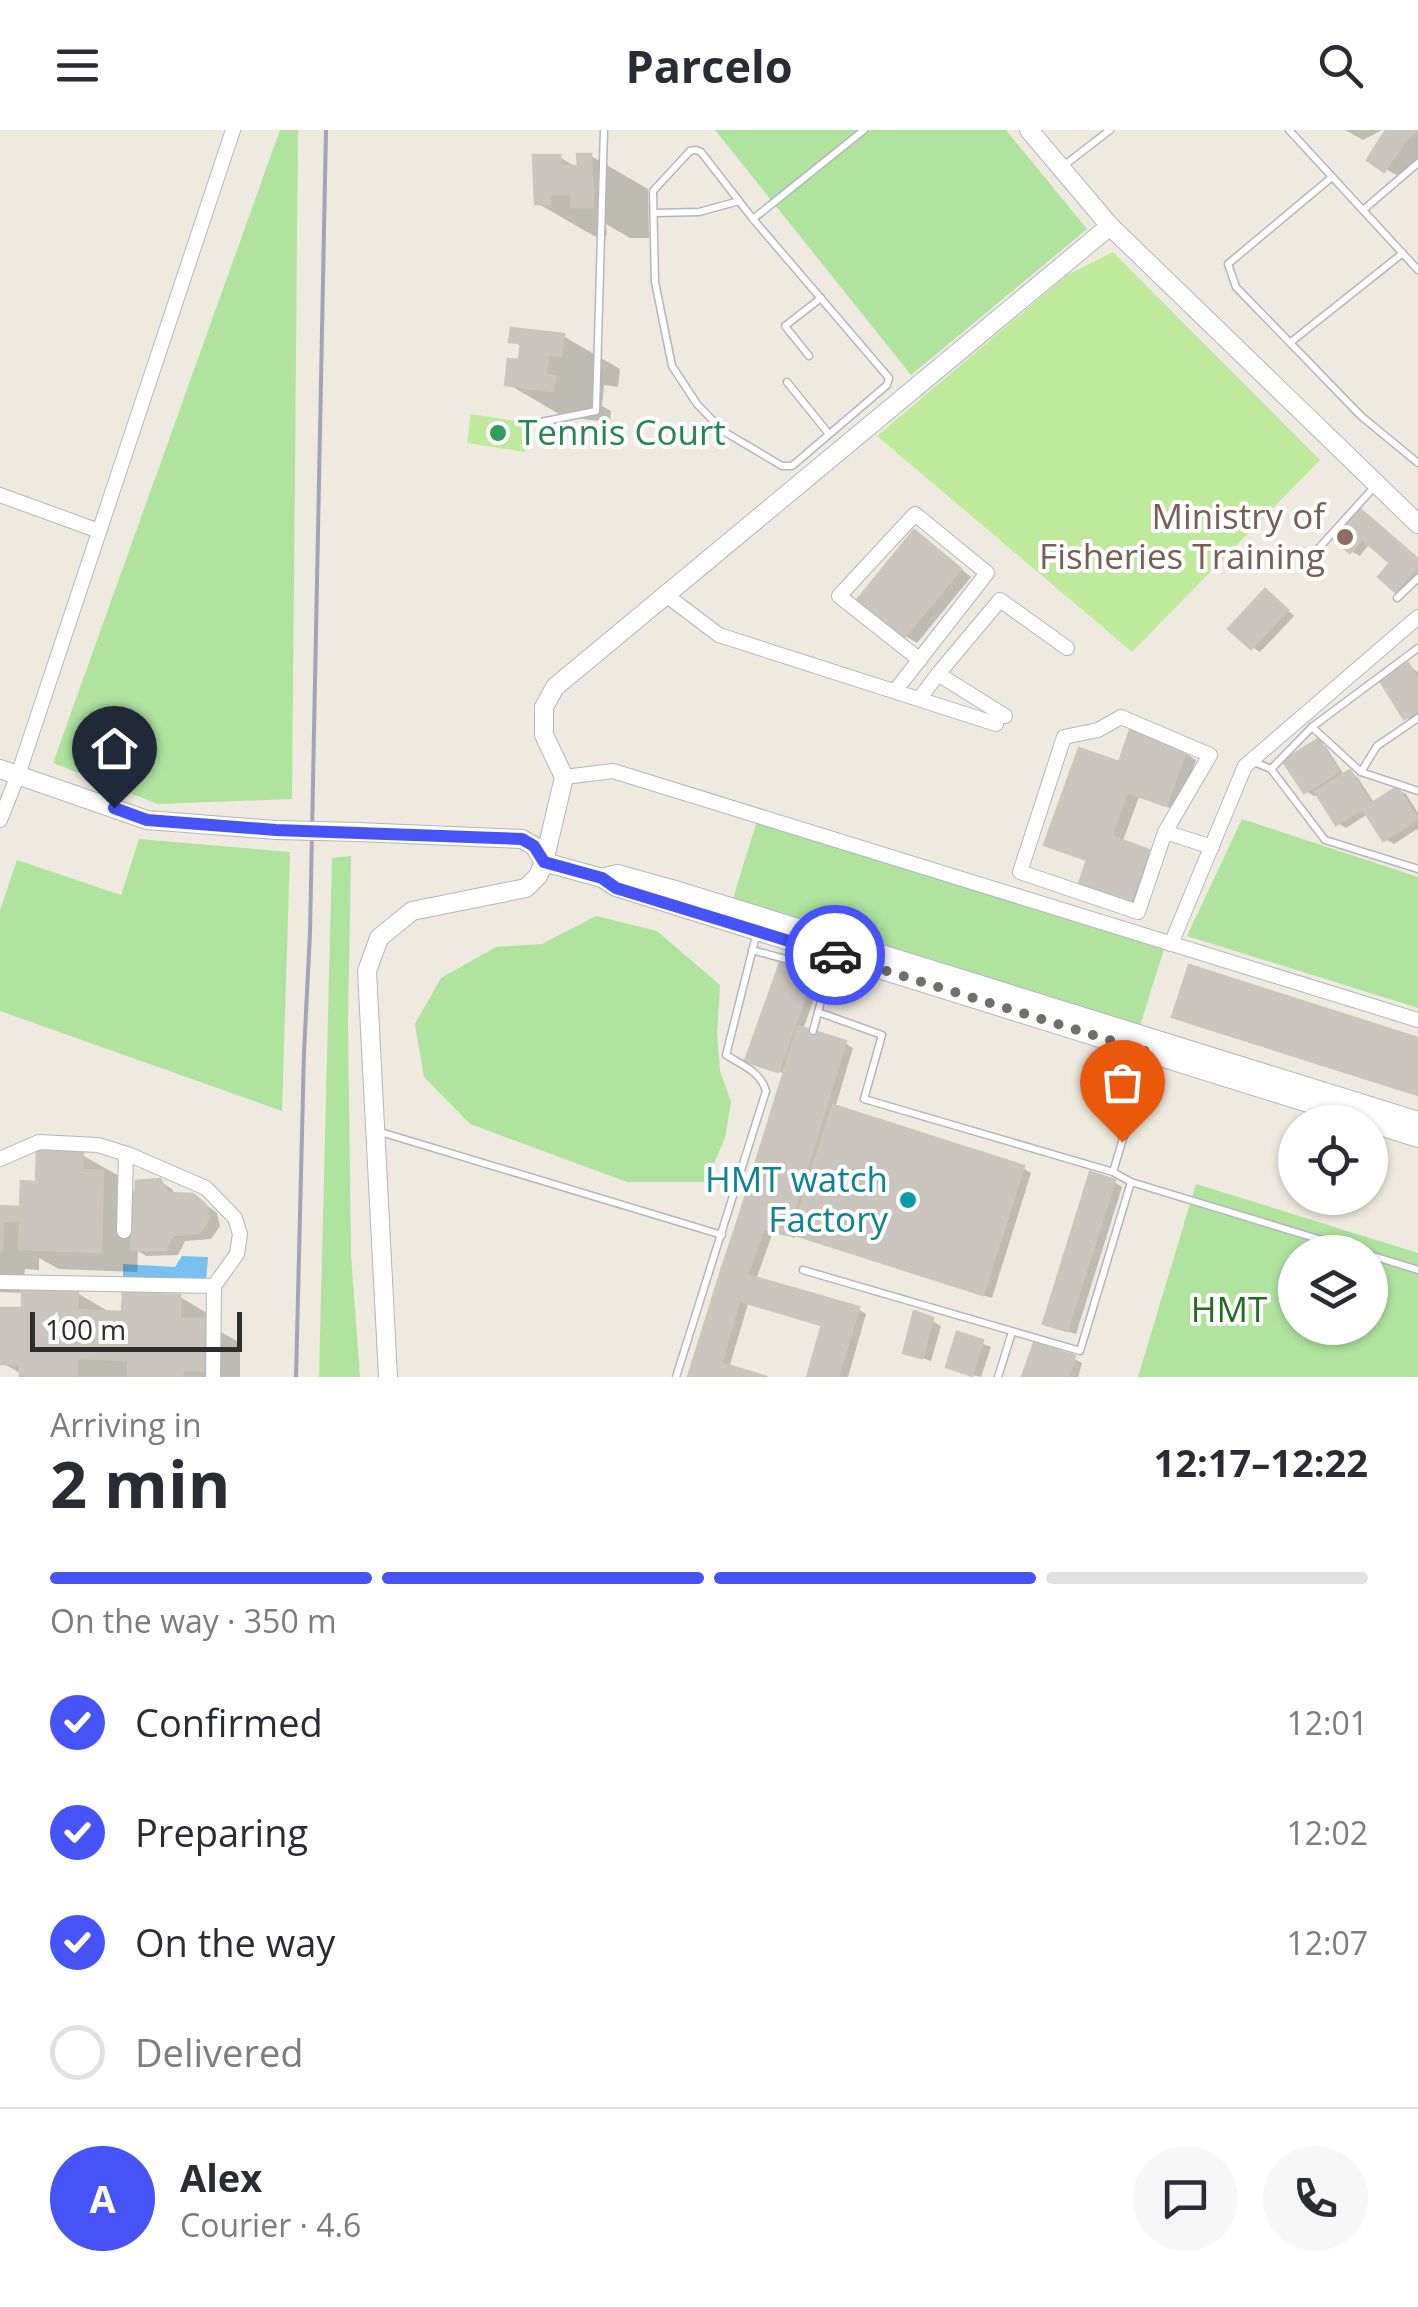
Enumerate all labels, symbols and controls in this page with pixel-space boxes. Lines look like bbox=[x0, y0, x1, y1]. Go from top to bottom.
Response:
text: Parcelo bbox=[625, 35, 793, 96]
icon: menu bbox=[50, 38, 105, 93]
icon: search bbox=[1313, 38, 1368, 93]
place label: Tennis Court bbox=[518, 408, 726, 455]
marker: Tennis Court bbox=[487, 422, 509, 444]
place label: Ministry of Fisheries Training bbox=[1039, 492, 1327, 579]
marker: Ministry of Fisheries Training bbox=[1334, 526, 1356, 548]
pin bbox=[72, 706, 157, 809]
icon: home bbox=[87, 721, 142, 776]
courier bbox=[785, 905, 885, 1005]
icon: car bbox=[808, 928, 863, 983]
pin bbox=[1080, 1040, 1165, 1143]
icon: bag bbox=[1095, 1055, 1150, 1110]
map controls bbox=[1278, 1105, 1388, 1345]
button: locate bbox=[1278, 1105, 1388, 1215]
place label: HMT watch Factory bbox=[705, 1155, 888, 1242]
marker: HMT watch Factory bbox=[897, 1189, 919, 1211]
button: layers bbox=[1278, 1235, 1388, 1345]
park label: HMT bbox=[1191, 1285, 1267, 1332]
scale bar bbox=[30, 1307, 242, 1352]
text: 100 m bbox=[45, 1310, 126, 1348]
text: Arriving in bbox=[50, 1403, 202, 1446]
text: 12:17–12:22 bbox=[1154, 1436, 1368, 1488]
text: 2 min bbox=[50, 1439, 230, 1527]
text: On the way · 350 m bbox=[50, 1599, 337, 1642]
icon: check bbox=[50, 1695, 105, 1750]
text: Confirmed bbox=[135, 1696, 323, 1748]
text: 12:01 bbox=[1286, 1701, 1368, 1744]
icon: check bbox=[50, 1805, 105, 1860]
text: Preparing bbox=[135, 1806, 308, 1858]
text: 12:02 bbox=[1286, 1811, 1368, 1854]
icon: check bbox=[50, 1915, 105, 1970]
text: On the way bbox=[135, 1916, 335, 1968]
text: 12:07 bbox=[1286, 1921, 1368, 1964]
text: Delivered bbox=[135, 2026, 304, 2078]
button: chat bbox=[1133, 2146, 1238, 2251]
button: phone bbox=[1263, 2146, 1368, 2251]
text: Alex bbox=[180, 2151, 262, 2203]
text: A bbox=[89, 2172, 116, 2224]
text: Courier · 4.6 bbox=[180, 2203, 361, 2246]

